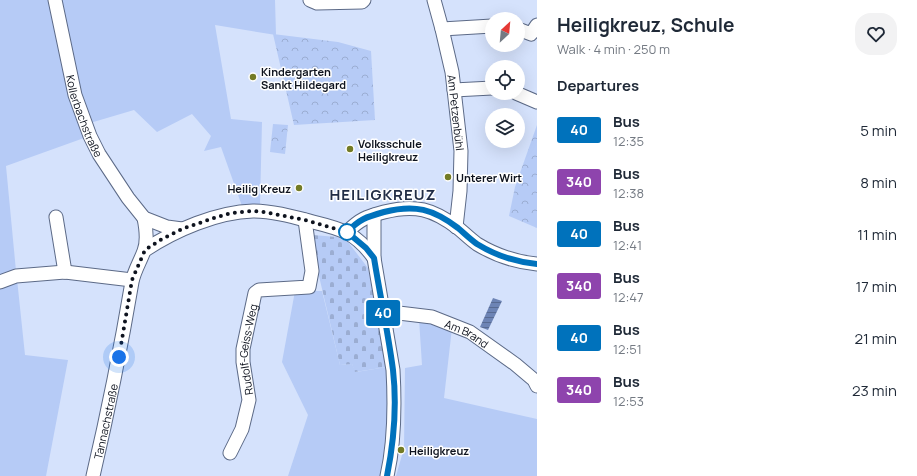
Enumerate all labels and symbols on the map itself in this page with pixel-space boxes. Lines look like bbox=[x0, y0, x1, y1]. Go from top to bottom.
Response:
north arrow bbox=[485, 12, 525, 52]
place label: Kindergarten Sankt Hildegard bbox=[261, 64, 346, 92]
marker: Kindergarten Sankt Hildegard bbox=[248, 72, 258, 82]
street label: Kollerbachstraße bbox=[63, 74, 107, 160]
street label: Am Petzenbühl bbox=[445, 74, 468, 151]
place label: Volksschule Heiligkreuz bbox=[358, 136, 422, 164]
marker: Volksschule Heiligkreuz bbox=[345, 144, 355, 154]
place label: Unterer Wirt bbox=[456, 170, 522, 185]
marker: Unterer Wirt bbox=[443, 172, 453, 182]
place label: Heilig Kreuz bbox=[227, 181, 291, 196]
marker: Heilig Kreuz bbox=[294, 183, 304, 193]
district label: HEILIGKREUZ bbox=[329, 184, 437, 205]
unlabelled marker bbox=[338, 223, 356, 241]
line badge: 40 bbox=[365, 300, 401, 326]
street label: Rudolf-Geiss-Weg bbox=[235, 302, 260, 396]
street label: Am Brand bbox=[443, 315, 492, 351]
your location bbox=[109, 347, 129, 367]
street label: Tannachstraße bbox=[90, 382, 121, 461]
place label: Heiligkreuz bbox=[409, 443, 469, 458]
marker: Heiligkreuz bbox=[396, 445, 406, 455]

